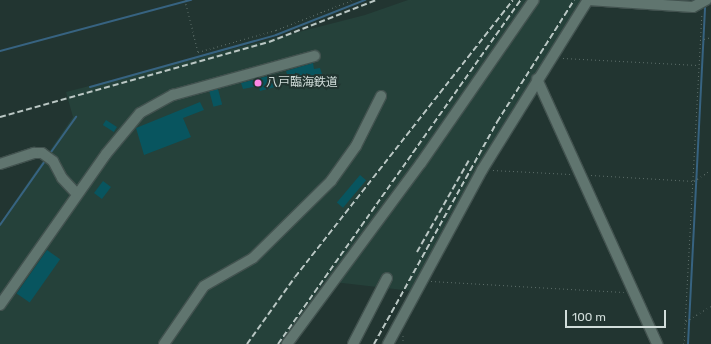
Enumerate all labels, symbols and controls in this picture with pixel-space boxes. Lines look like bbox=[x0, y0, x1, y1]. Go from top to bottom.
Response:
place label: 八戸臨海鉄道 bbox=[266, 76, 338, 90]
marker: 八戸臨海鉄道 bbox=[253, 78, 263, 88]
scale bar bbox=[567, 302, 668, 328]
text: 100 m bbox=[572, 310, 606, 324]

